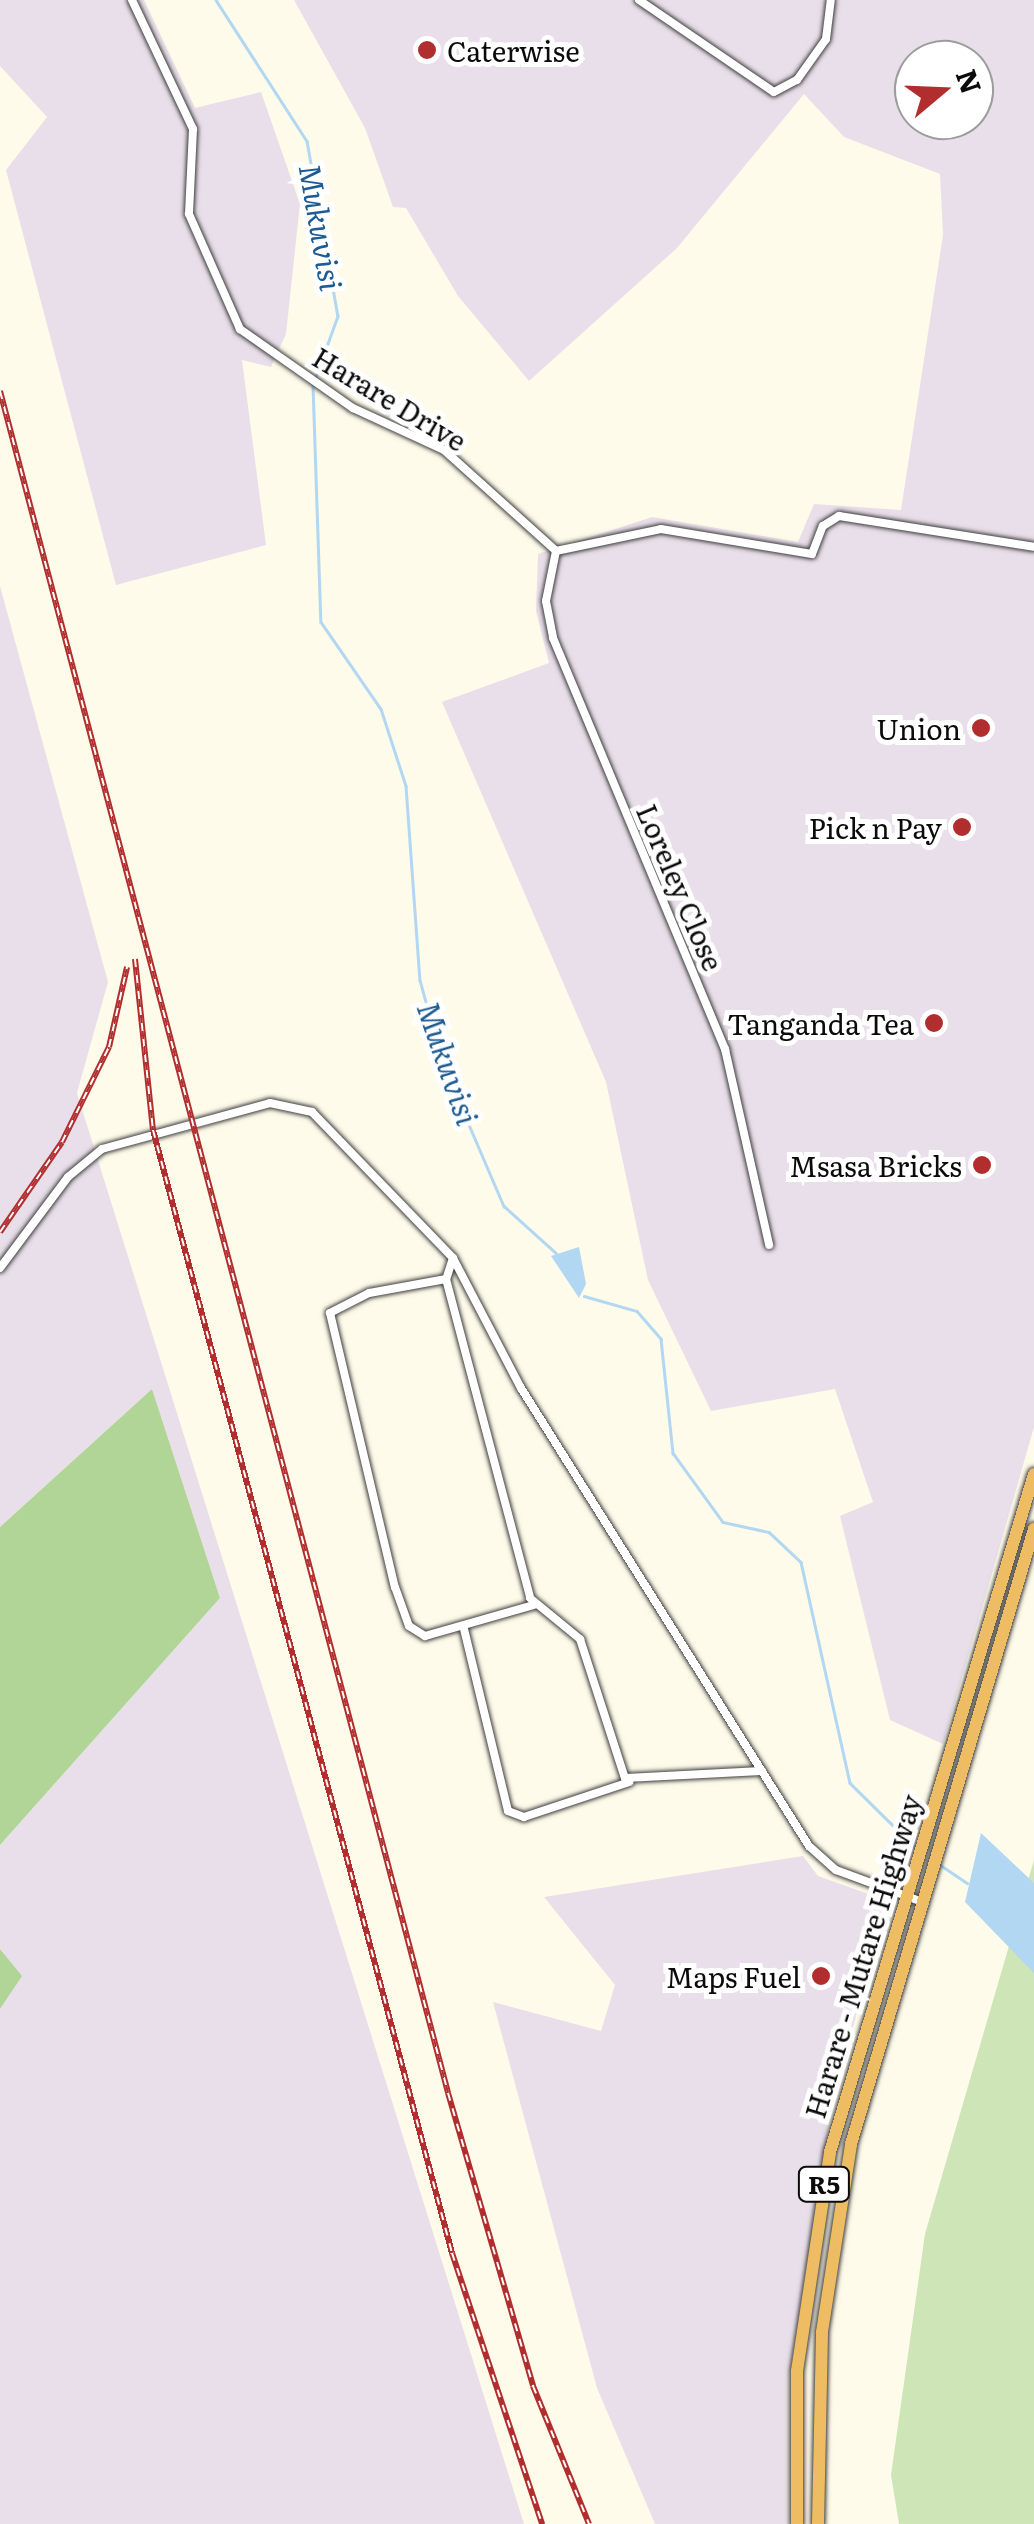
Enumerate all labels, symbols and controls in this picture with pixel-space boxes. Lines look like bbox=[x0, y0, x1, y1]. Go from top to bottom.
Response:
place label: Caterwise bbox=[447, 33, 580, 67]
marker: Caterwise bbox=[416, 39, 438, 61]
north arrow bbox=[894, 40, 994, 140]
text: N bbox=[947, 63, 994, 99]
water label: Mukuvisi bbox=[293, 161, 351, 293]
street label: Harare Drive bbox=[307, 339, 473, 457]
place label: Union bbox=[876, 711, 961, 745]
marker: Union bbox=[970, 717, 992, 739]
street label: Loreley Close bbox=[631, 799, 731, 975]
place label: Pick n Pay bbox=[809, 810, 942, 844]
marker: Pick n Pay bbox=[951, 816, 973, 838]
water label: Mukuvisi bbox=[411, 997, 487, 1129]
place label: Tanganda Tea bbox=[727, 1006, 914, 1040]
marker: Tanganda Tea bbox=[923, 1012, 945, 1034]
place label: Msasa Bricks bbox=[789, 1148, 962, 1182]
marker: Msasa Bricks bbox=[971, 1154, 993, 1176]
street label: Harare - Mutare Highway bbox=[797, 1790, 927, 2122]
place label: Maps Fuel bbox=[666, 1959, 801, 1993]
marker: Maps Fuel bbox=[810, 1965, 832, 1987]
road number: R5 bbox=[796, 2164, 852, 2204]

